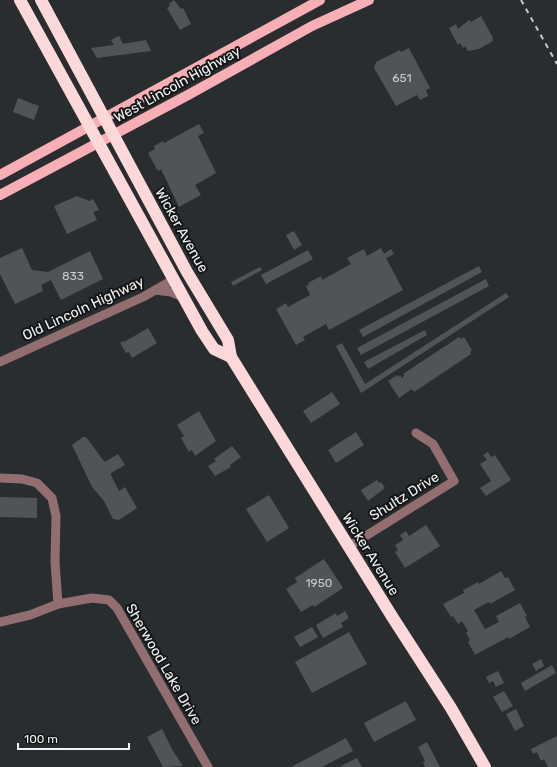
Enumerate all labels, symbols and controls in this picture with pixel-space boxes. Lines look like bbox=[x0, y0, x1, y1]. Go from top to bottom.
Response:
street label: West Lincoln Highway bbox=[111, 42, 244, 126]
house number: 651 bbox=[392, 71, 412, 85]
street label: Wicker Avenue bbox=[151, 185, 212, 276]
house number: 833 bbox=[62, 269, 84, 283]
street label: Old Lincoln Highway bbox=[20, 273, 147, 344]
street label: Shultz Drive bbox=[366, 468, 442, 525]
street label: Wicker Avenue bbox=[338, 510, 403, 599]
house number: 1950 bbox=[305, 576, 333, 590]
street label: Sherwood Lake Drive bbox=[122, 601, 205, 728]
scale bar bbox=[18, 725, 129, 751]
text: 100 m bbox=[24, 732, 58, 746]

